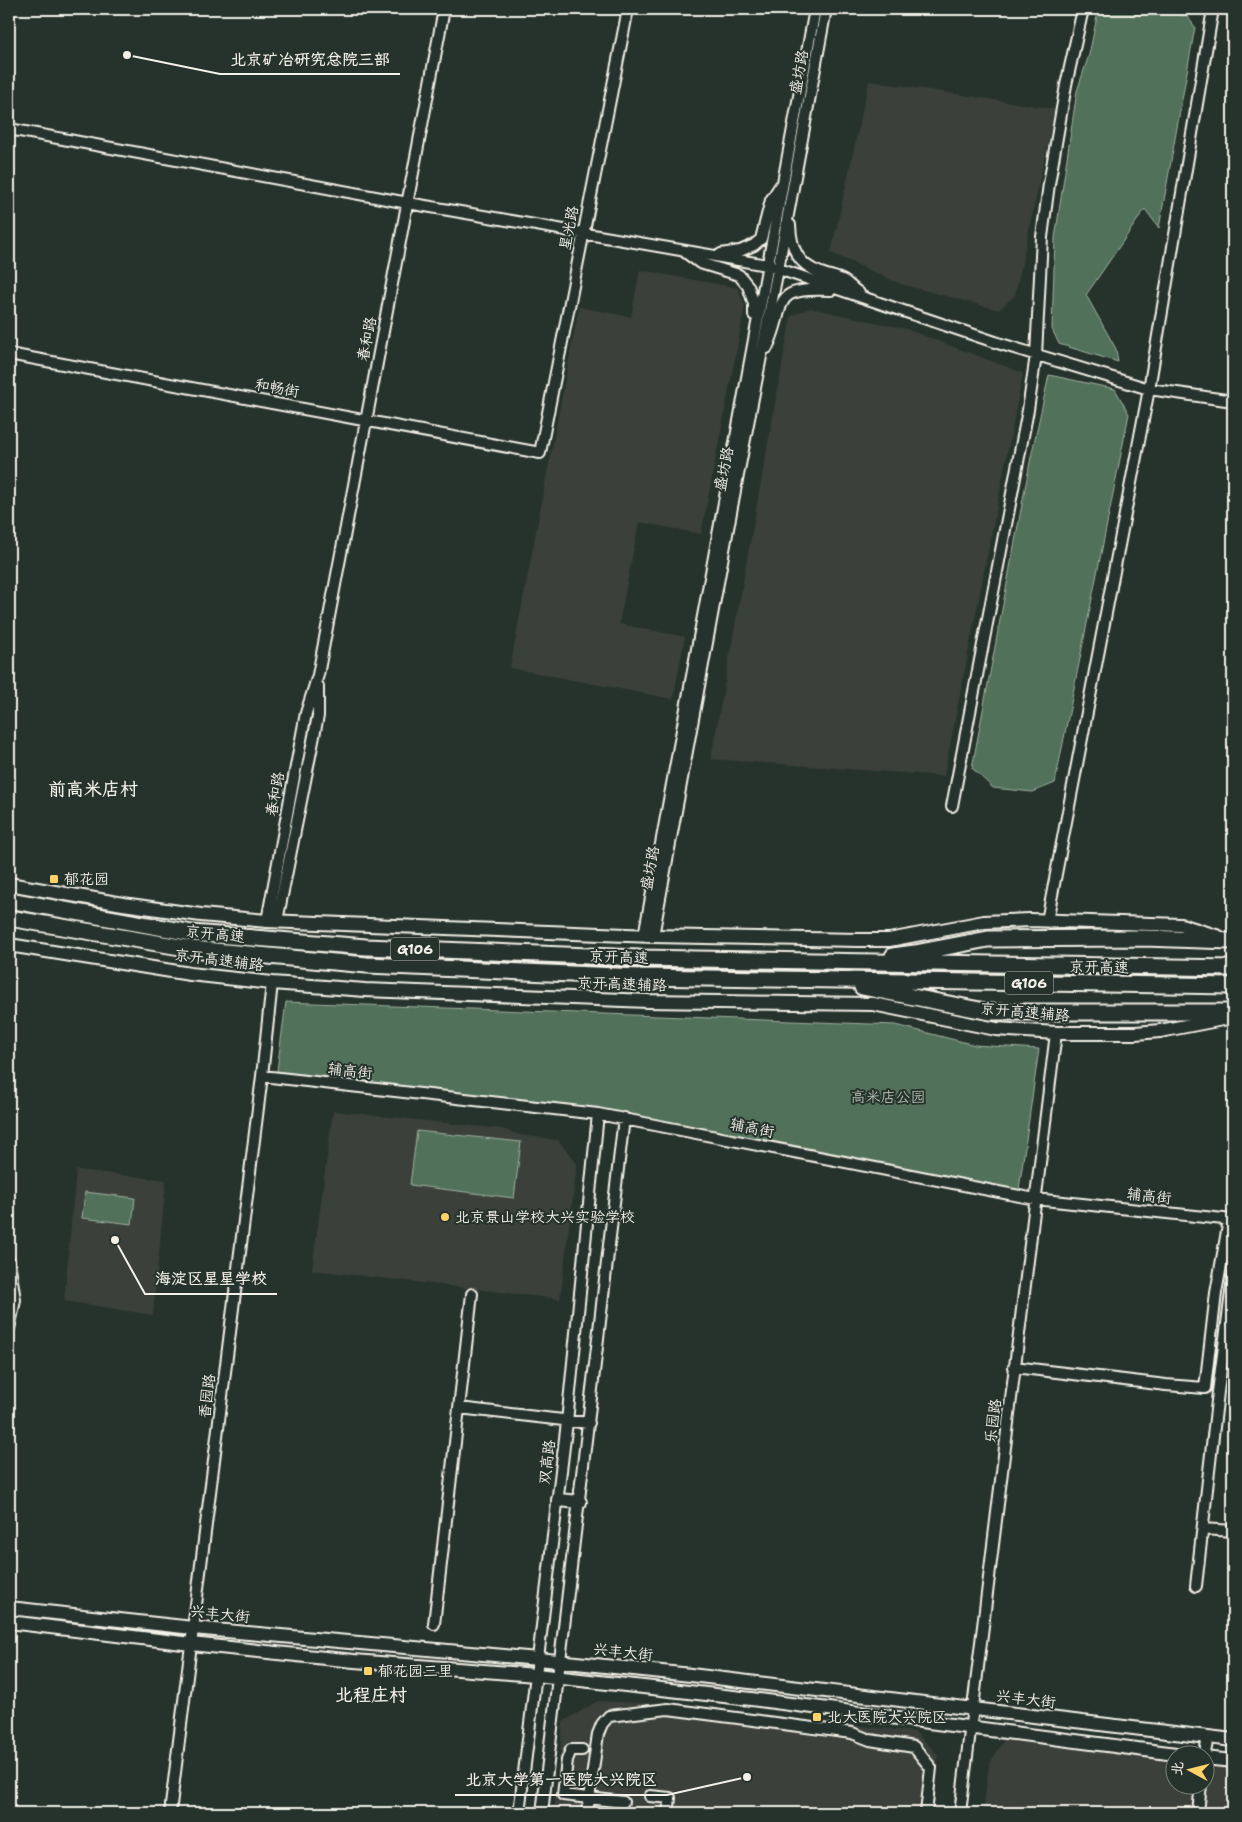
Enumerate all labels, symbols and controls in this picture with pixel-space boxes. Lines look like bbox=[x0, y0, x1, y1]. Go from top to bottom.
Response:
callout: 北京矿冶研究总院三部 bbox=[220, 43, 400, 74]
street label: 盛坊路 bbox=[785, 48, 813, 96]
text: 北京矿冶研究总院三部 bbox=[230, 49, 390, 70]
street label: 星光路 bbox=[555, 204, 583, 252]
street label: 春和路 bbox=[353, 315, 381, 363]
street label: 和畅街 bbox=[253, 374, 301, 402]
street label: 盛坊路 bbox=[710, 445, 738, 493]
street label: 春和路 bbox=[261, 770, 289, 818]
district label: 前高米店村 bbox=[48, 777, 138, 801]
street label: 盛坊路 bbox=[636, 844, 664, 892]
place label: 郁花园 bbox=[64, 869, 109, 889]
marker: 郁花园 bbox=[48, 873, 60, 885]
street label: 京开高速 bbox=[184, 921, 246, 947]
road number: G106 bbox=[391, 938, 439, 961]
street label: 京开高速辅路 bbox=[173, 945, 265, 975]
street label: 京开高速 bbox=[589, 946, 649, 968]
street label: 京开高速 bbox=[1069, 956, 1129, 978]
road number: G106 bbox=[1005, 971, 1053, 994]
street label: 京开高速辅路 bbox=[577, 972, 667, 996]
street label: 京开高速辅路 bbox=[979, 998, 1071, 1026]
street label: 辅高街 bbox=[327, 1059, 373, 1083]
park label: 高米店公园 bbox=[850, 1087, 926, 1107]
street label: 辅高街 bbox=[728, 1114, 776, 1142]
street label: 辅高街 bbox=[1126, 1184, 1172, 1208]
place label: 北京景山学校大兴实验学校 bbox=[455, 1207, 635, 1227]
marker: 北京景山学校大兴实验学校 bbox=[439, 1211, 451, 1223]
callout: 海淀区星星学校 bbox=[145, 1263, 277, 1294]
text: 海淀区星星学校 bbox=[155, 1268, 267, 1289]
street label: 香园路 bbox=[194, 1372, 220, 1420]
street label: 乐园路 bbox=[980, 1397, 1006, 1445]
street label: 双高路 bbox=[534, 1438, 560, 1486]
street label: 兴丰大街 bbox=[189, 1601, 251, 1627]
street label: 兴丰大街 bbox=[592, 1639, 654, 1665]
place label: 郁花园三里 bbox=[378, 1661, 453, 1681]
marker: 郁花园三里 bbox=[362, 1665, 374, 1677]
district label: 北程庄村 bbox=[335, 1683, 407, 1707]
street label: 兴丰大街 bbox=[995, 1685, 1057, 1713]
place label: 北大医院大兴院区 bbox=[827, 1707, 947, 1727]
marker: 北大医院大兴院区 bbox=[811, 1711, 823, 1723]
north arrow bbox=[1164, 1744, 1214, 1794]
text: 北 bbox=[1167, 1760, 1187, 1776]
callout: 北京大学第一医院大兴院区 bbox=[455, 1764, 667, 1795]
text: 北京大学第一医院大兴院区 bbox=[465, 1769, 657, 1790]

